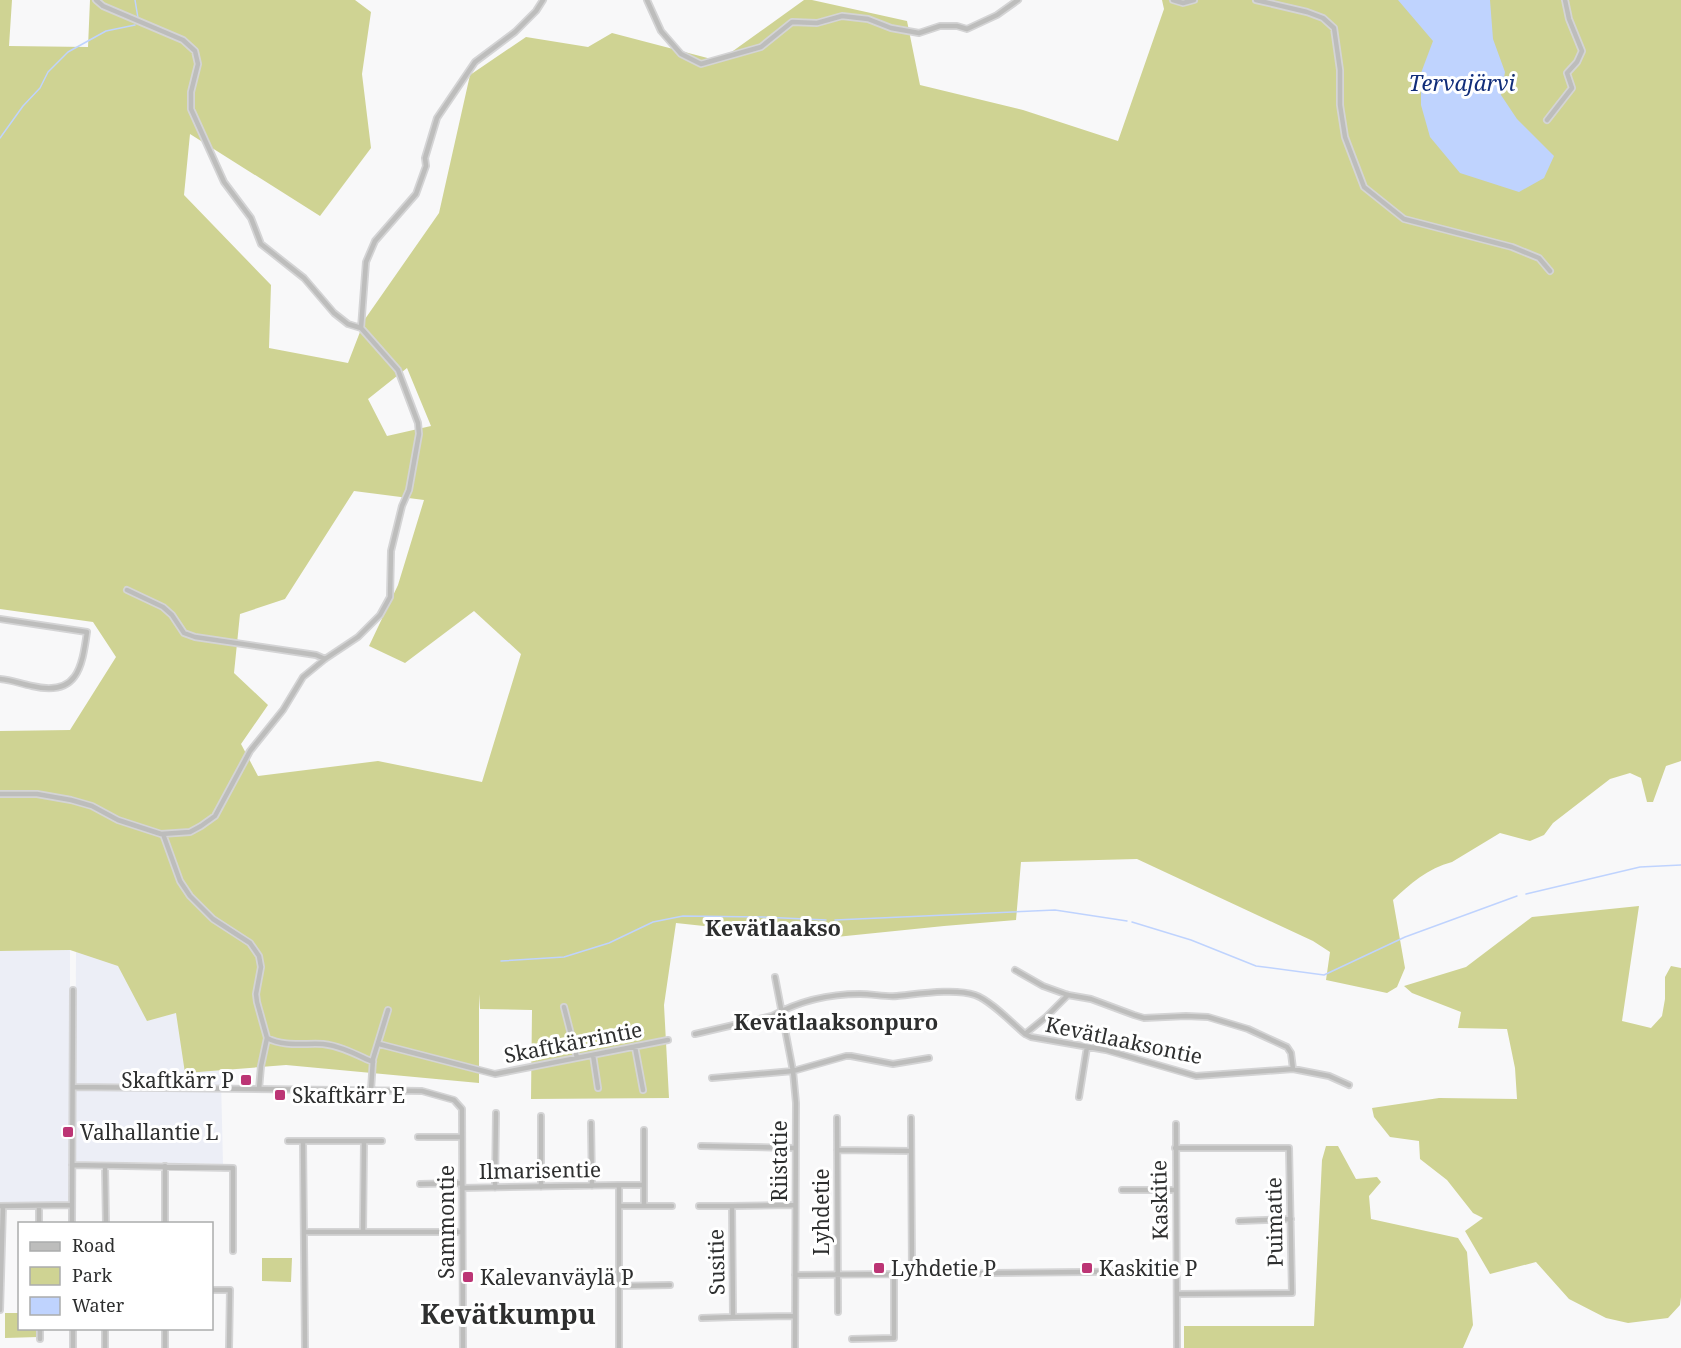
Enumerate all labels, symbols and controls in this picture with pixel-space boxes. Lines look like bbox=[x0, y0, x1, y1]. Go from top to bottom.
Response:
water label: Tervajärvi bbox=[1409, 67, 1516, 97]
district label: Kevätlaakso bbox=[705, 912, 841, 942]
district label: Kevätlaaksonpuro bbox=[734, 1006, 938, 1036]
street label: Kevätlaaksontie bbox=[1043, 1010, 1205, 1070]
street label: Skaftkärrintie bbox=[502, 1015, 644, 1069]
place label: Skaftkärr P bbox=[121, 1066, 234, 1094]
marker: Skaftkärr P bbox=[239, 1073, 253, 1087]
place label: Skaftkärr E bbox=[292, 1081, 405, 1109]
marker: Skaftkärr E bbox=[273, 1088, 287, 1102]
place label: Valhallantie L bbox=[80, 1118, 219, 1146]
street label: Riistatie bbox=[765, 1120, 793, 1202]
marker: Valhallantie L bbox=[61, 1125, 75, 1139]
street label: Ilmarisentie bbox=[479, 1155, 601, 1185]
street label: Kaskitie bbox=[1144, 1160, 1174, 1240]
street label: Sammontie bbox=[432, 1165, 460, 1279]
street label: Lyhdetie bbox=[807, 1168, 835, 1256]
street label: Puimatie bbox=[1259, 1177, 1289, 1267]
legend bbox=[18, 1222, 213, 1330]
street label: Susitie bbox=[701, 1229, 731, 1295]
text: Road bbox=[72, 1233, 115, 1257]
place label: Lyhdetie P bbox=[891, 1254, 996, 1282]
place label: Kaskitie P bbox=[1099, 1254, 1198, 1282]
marker: Lyhdetie P bbox=[872, 1261, 886, 1275]
marker: Kaskitie P bbox=[1080, 1261, 1094, 1275]
text: Park bbox=[72, 1263, 112, 1287]
place label: Kalevanväylä P bbox=[480, 1263, 634, 1291]
marker: Kalevanväylä P bbox=[461, 1270, 475, 1284]
text: Water bbox=[72, 1293, 125, 1317]
district label: Kevätkumpu bbox=[420, 1295, 596, 1332]

